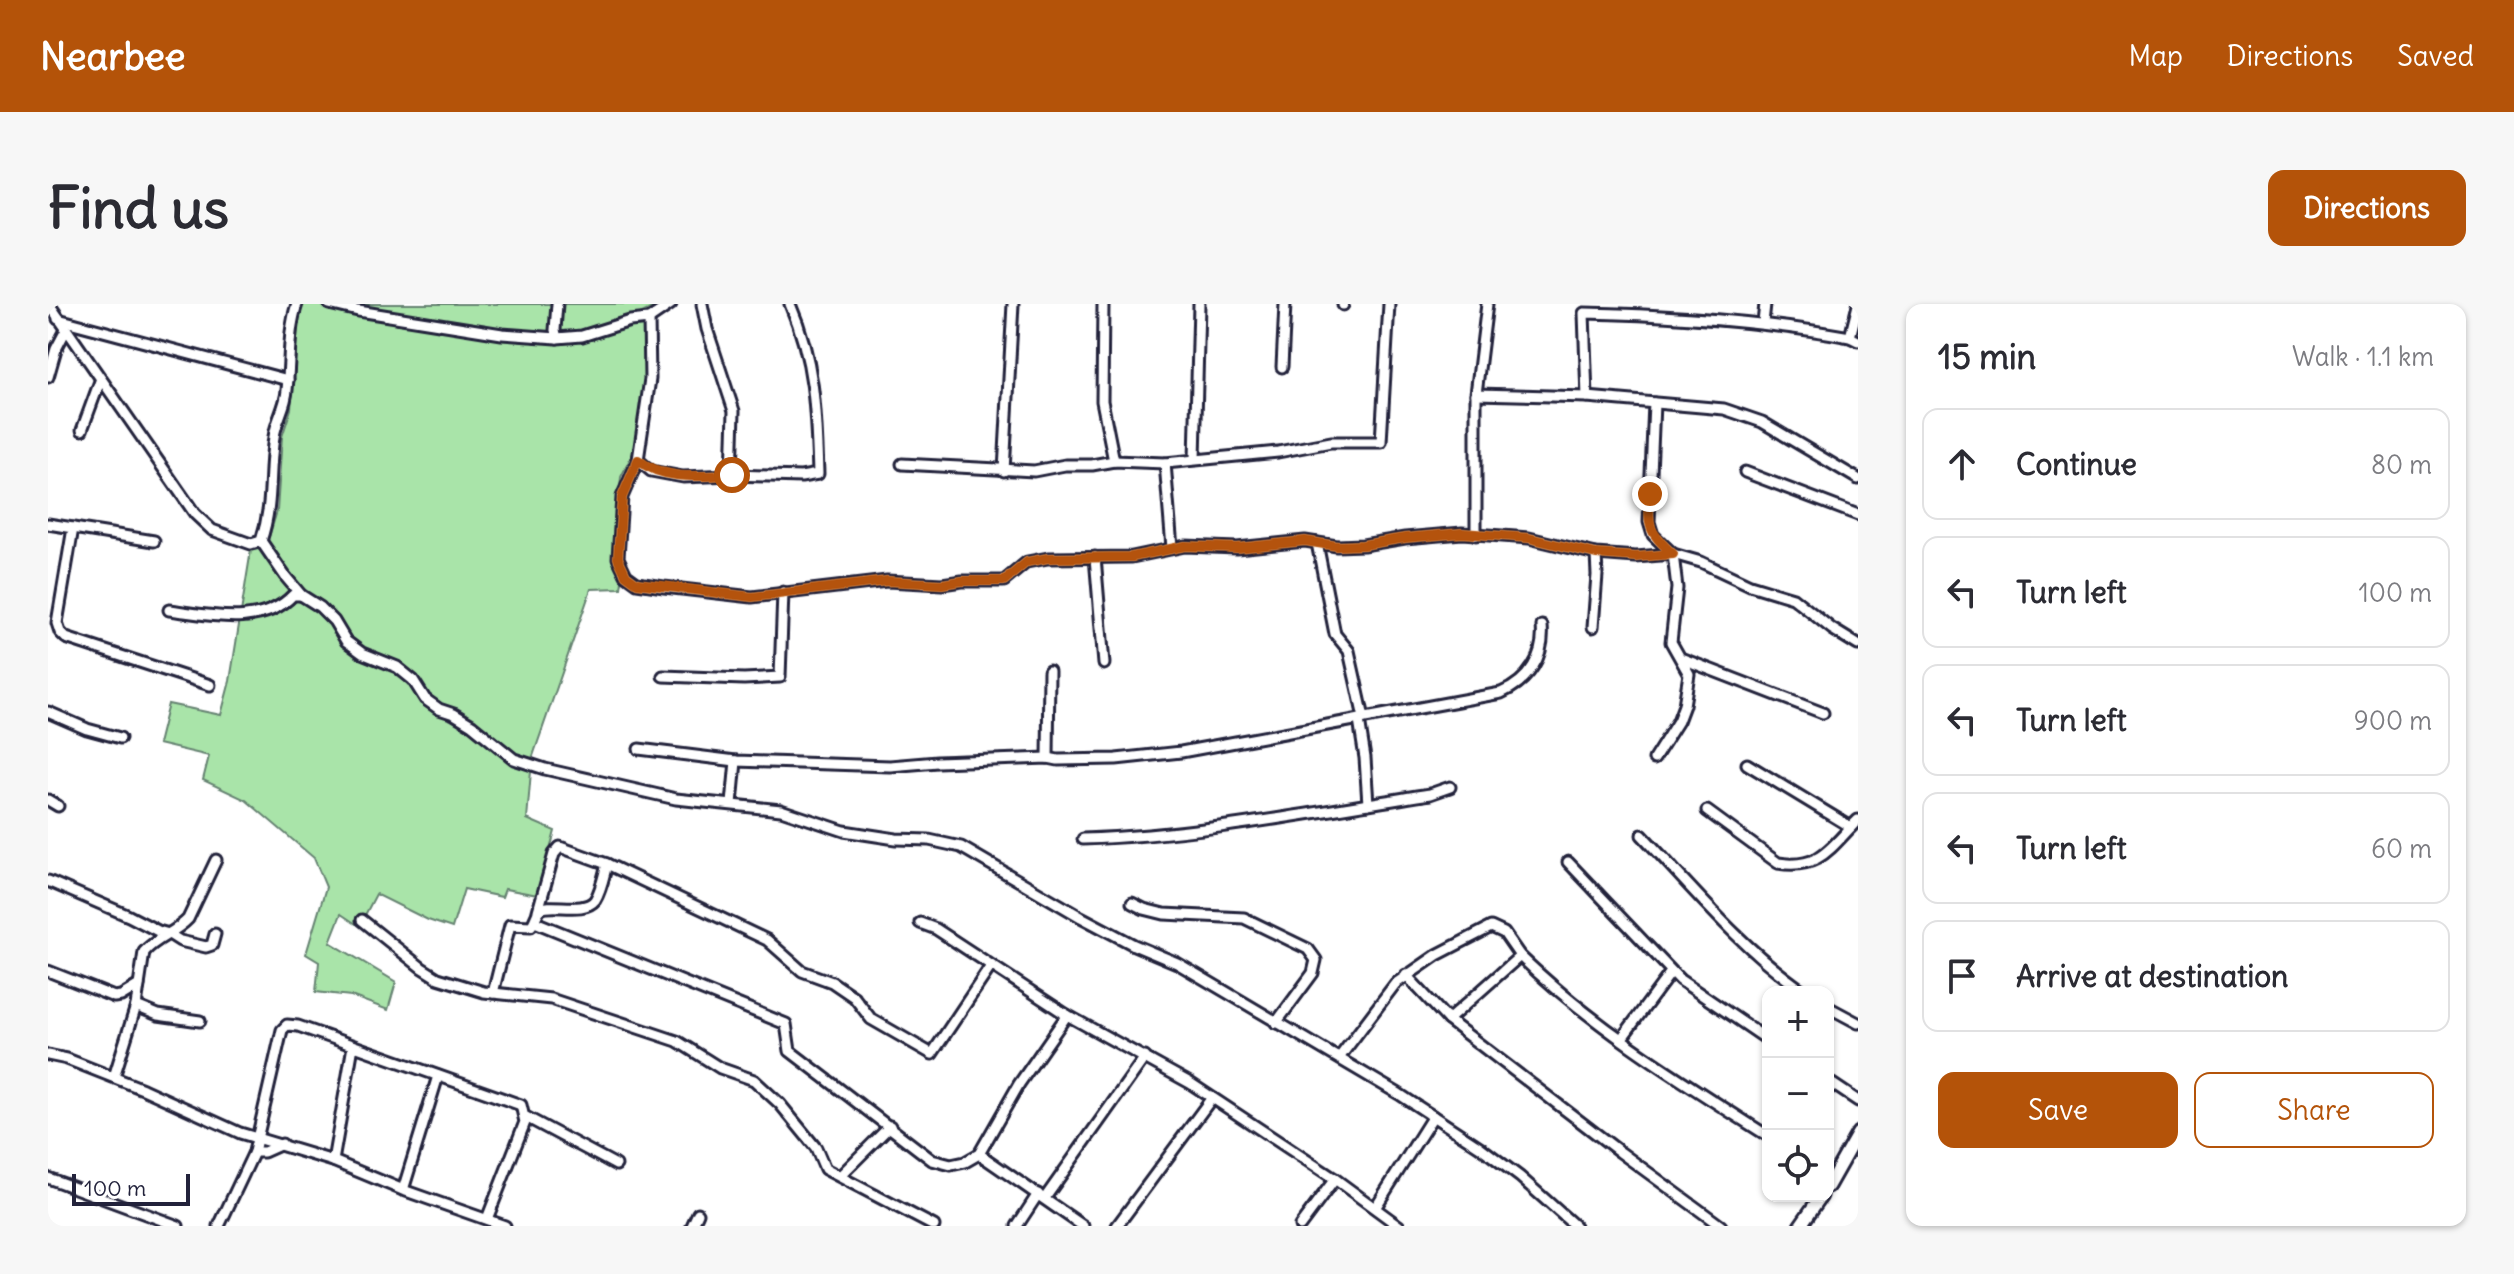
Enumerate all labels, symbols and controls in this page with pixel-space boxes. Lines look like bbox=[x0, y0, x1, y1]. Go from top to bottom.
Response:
text: Nearbee bbox=[40, 33, 186, 80]
text: Map bbox=[2128, 38, 2183, 74]
text: Directions bbox=[2227, 38, 2353, 74]
text: Saved bbox=[2397, 38, 2474, 74]
button: Directions bbox=[2268, 170, 2466, 246]
text: Find us bbox=[48, 173, 229, 243]
text: 15 min bbox=[1938, 335, 2036, 378]
text: Walk · 1.1 km bbox=[2292, 340, 2434, 373]
icon: ahead bbox=[1940, 442, 1984, 486]
text: Continue bbox=[2016, 445, 2137, 483]
text: 80 m bbox=[2371, 448, 2432, 481]
route start bbox=[714, 457, 750, 493]
route end bbox=[1632, 476, 1668, 512]
icon: left bbox=[1940, 570, 1984, 614]
text: Turn left bbox=[2016, 573, 2127, 611]
text: 100 m bbox=[2358, 576, 2432, 609]
icon: left bbox=[1940, 698, 1984, 742]
text: Turn left bbox=[2016, 701, 2127, 739]
text: 900 m bbox=[2354, 704, 2432, 737]
icon: left bbox=[1940, 826, 1984, 870]
text: Turn left bbox=[2016, 829, 2127, 867]
text: 60 m bbox=[2371, 832, 2432, 865]
icon: arrive bbox=[1940, 954, 1984, 998]
text: Arrive at destination bbox=[2016, 957, 2288, 995]
map controls bbox=[1762, 986, 1834, 1202]
button: + bbox=[1762, 986, 1834, 1058]
button: − bbox=[1762, 1058, 1834, 1130]
button: Save bbox=[1938, 1072, 2178, 1148]
button: Share bbox=[2194, 1072, 2434, 1148]
button: locate bbox=[1762, 1130, 1834, 1202]
scale bar bbox=[72, 1170, 190, 1206]
text: 100 m bbox=[84, 1174, 146, 1202]

